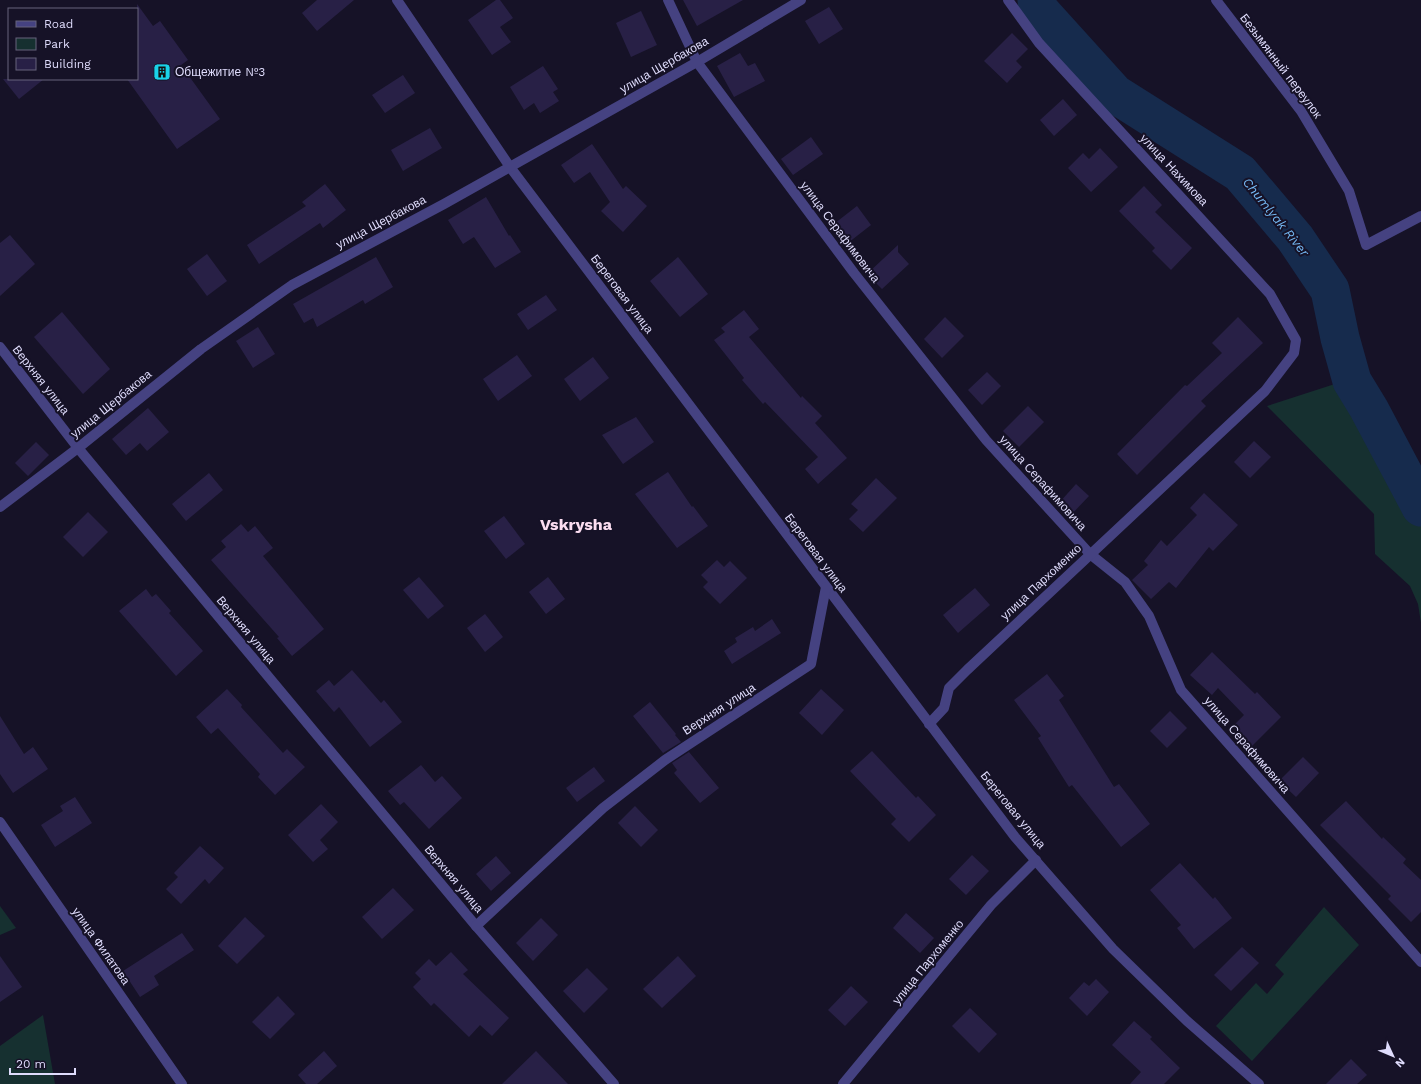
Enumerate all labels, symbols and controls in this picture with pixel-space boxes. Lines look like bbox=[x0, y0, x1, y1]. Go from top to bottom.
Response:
legend bbox=[8, 8, 138, 80]
street label: Безымянный переулок bbox=[1237, 11, 1325, 122]
text: Road bbox=[44, 17, 73, 31]
street label: улица Щербакова bbox=[617, 34, 711, 96]
text: Park bbox=[44, 37, 70, 51]
text: Building bbox=[44, 57, 91, 71]
building icon: Общежитие №3 bbox=[152, 62, 172, 82]
place label: Общежитие №3 bbox=[175, 65, 265, 79]
street label: улица Нахимова bbox=[1137, 131, 1211, 209]
water label: Chumlyak River bbox=[1240, 175, 1313, 260]
street label: улица Серафимовича bbox=[797, 179, 883, 286]
street label: улица Щербакова bbox=[334, 192, 429, 252]
street label: Береговая улица bbox=[588, 252, 656, 336]
street label: Верхняя улица bbox=[10, 343, 73, 418]
street label: улица Щербакова bbox=[68, 367, 154, 441]
street label: улица Серафимовича bbox=[997, 433, 1090, 534]
street label: Береговая улица bbox=[782, 511, 850, 595]
district label: Vskrysha bbox=[540, 515, 613, 534]
street label: улица Пархоменко bbox=[998, 541, 1084, 623]
street label: Верхняя улица bbox=[214, 593, 279, 667]
street label: Верхняя улица bbox=[680, 680, 758, 738]
street label: улица Серафимовича bbox=[1201, 694, 1293, 796]
street label: Береговая улица bbox=[978, 769, 1049, 852]
street label: Верхняя улица bbox=[422, 842, 487, 916]
street label: улица Филатова bbox=[69, 905, 133, 988]
street label: улица Пархоменко bbox=[889, 917, 967, 1007]
north arrow bbox=[1373, 1036, 1413, 1076]
scale bar bbox=[10, 1050, 75, 1076]
text: N bbox=[1392, 1055, 1407, 1070]
text: 20 m bbox=[16, 1057, 46, 1071]

